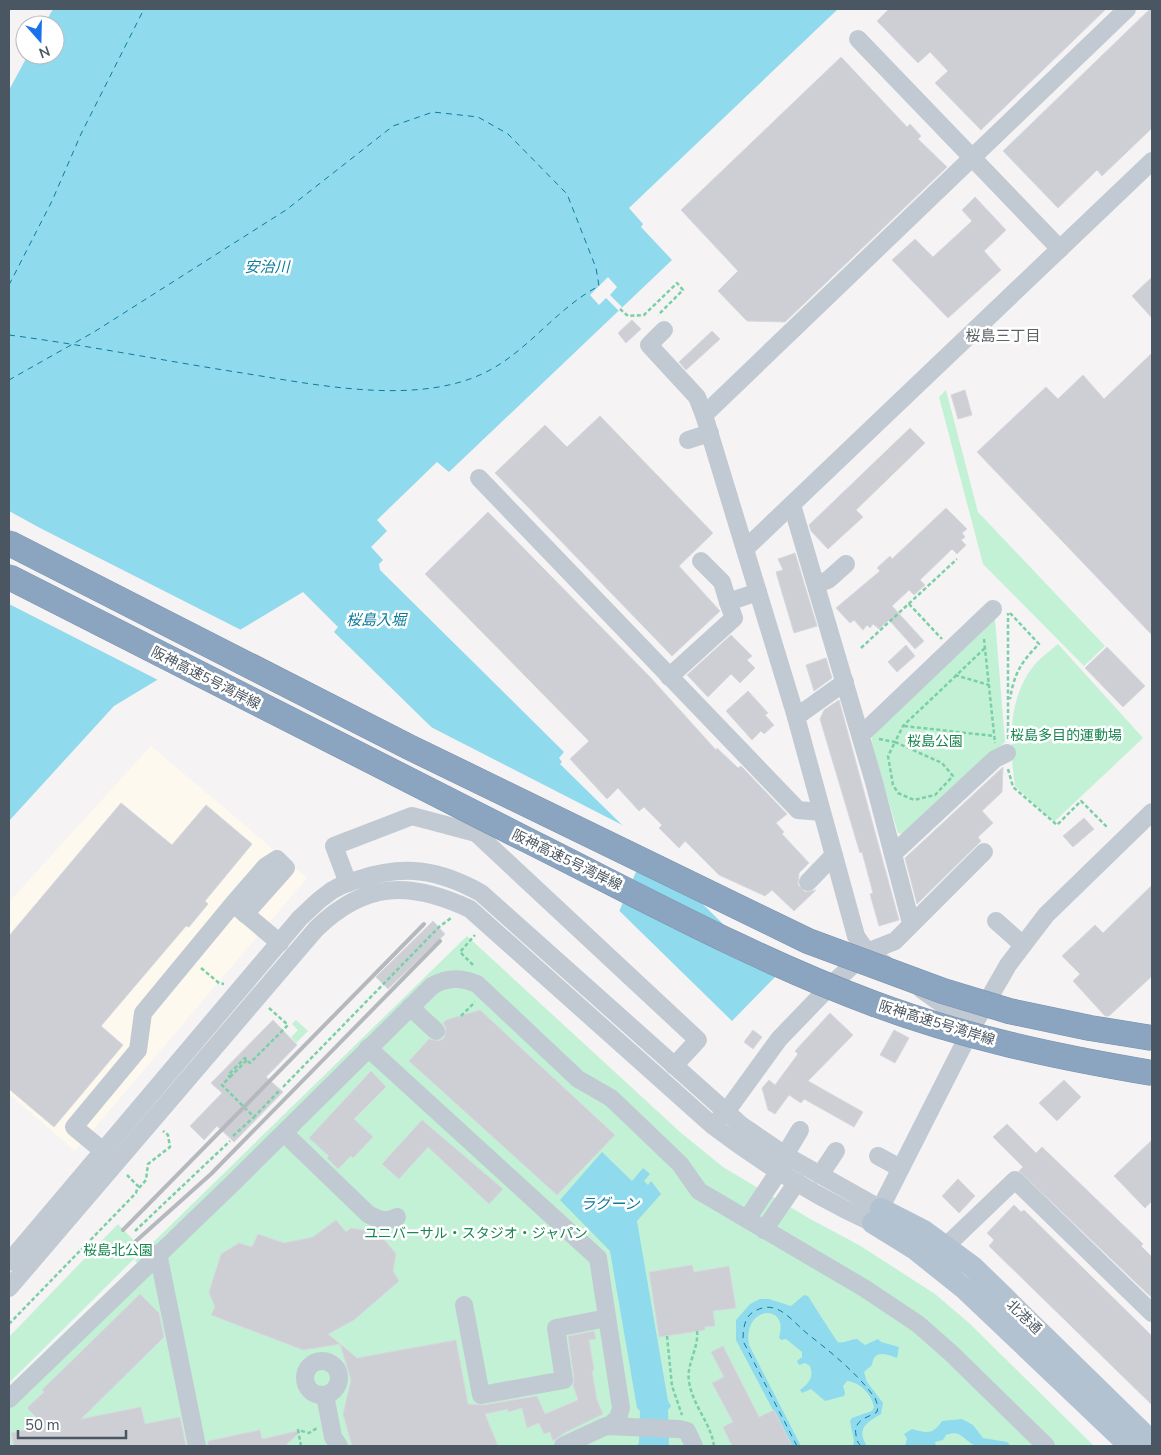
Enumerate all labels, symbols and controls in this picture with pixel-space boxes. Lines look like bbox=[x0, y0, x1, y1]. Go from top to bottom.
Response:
north arrow bbox=[15, 15, 65, 65]
text: N bbox=[36, 41, 52, 62]
water label: 安治川 bbox=[244, 257, 291, 277]
district label: 桜島三丁目 bbox=[965, 326, 1041, 346]
water label: 桜島入堀 bbox=[346, 610, 408, 630]
street label: 阪神高速5号湾岸線 bbox=[148, 642, 264, 714]
park label: 桜島多目的運動場 bbox=[1010, 726, 1122, 745]
park label: 桜島公園 bbox=[907, 732, 963, 751]
street label: 阪神高速5号湾岸線 bbox=[509, 825, 625, 895]
street label: 阪神高速5号湾岸線 bbox=[877, 996, 997, 1050]
water label: ラグーン bbox=[580, 1194, 641, 1214]
park label: ユニバーサル・スタジオ・ジャパン bbox=[364, 1224, 588, 1243]
park label: 桜島北公園 bbox=[83, 1241, 153, 1260]
street label: 北港通 bbox=[1002, 1296, 1046, 1338]
scale bar bbox=[18, 1408, 125, 1440]
text: 50 m bbox=[25, 1415, 60, 1435]

